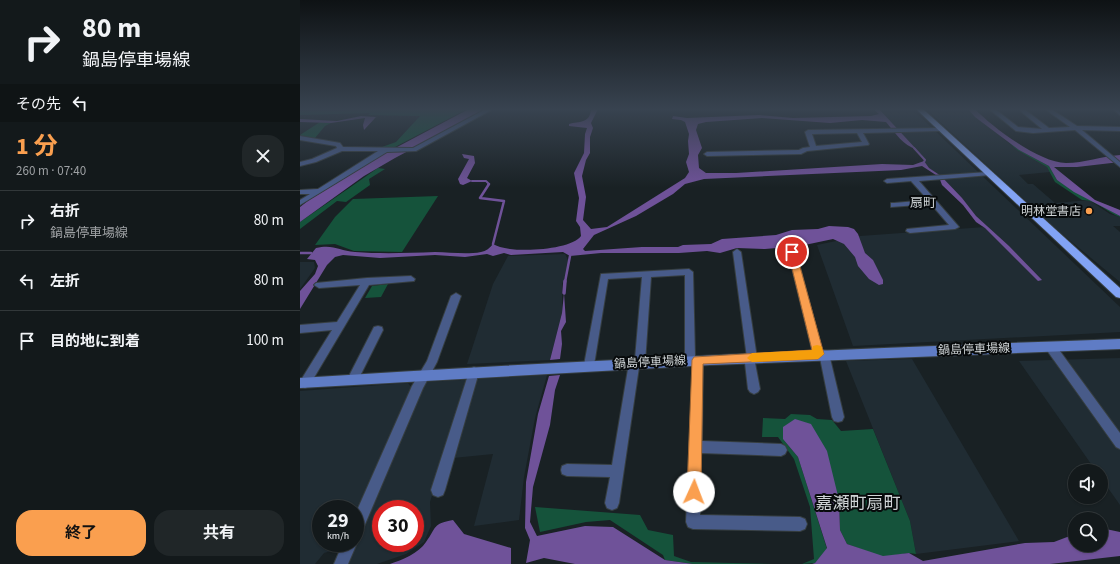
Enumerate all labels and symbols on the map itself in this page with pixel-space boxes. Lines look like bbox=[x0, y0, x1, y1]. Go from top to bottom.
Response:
district label: 扇町 bbox=[910, 194, 936, 212]
place label: 明林堂書店 bbox=[1021, 203, 1081, 220]
marker: 明林堂書店 bbox=[1084, 206, 1094, 216]
pin bbox=[775, 235, 809, 269]
street label: 鍋島停車場線 bbox=[938, 340, 1010, 359]
street label: 鍋島停車場線 bbox=[614, 352, 686, 373]
position arrow bbox=[673, 471, 715, 513]
district label: 嘉瀬町扇町 bbox=[816, 492, 901, 516]
speed limit sign: 30 bbox=[372, 500, 424, 552]

